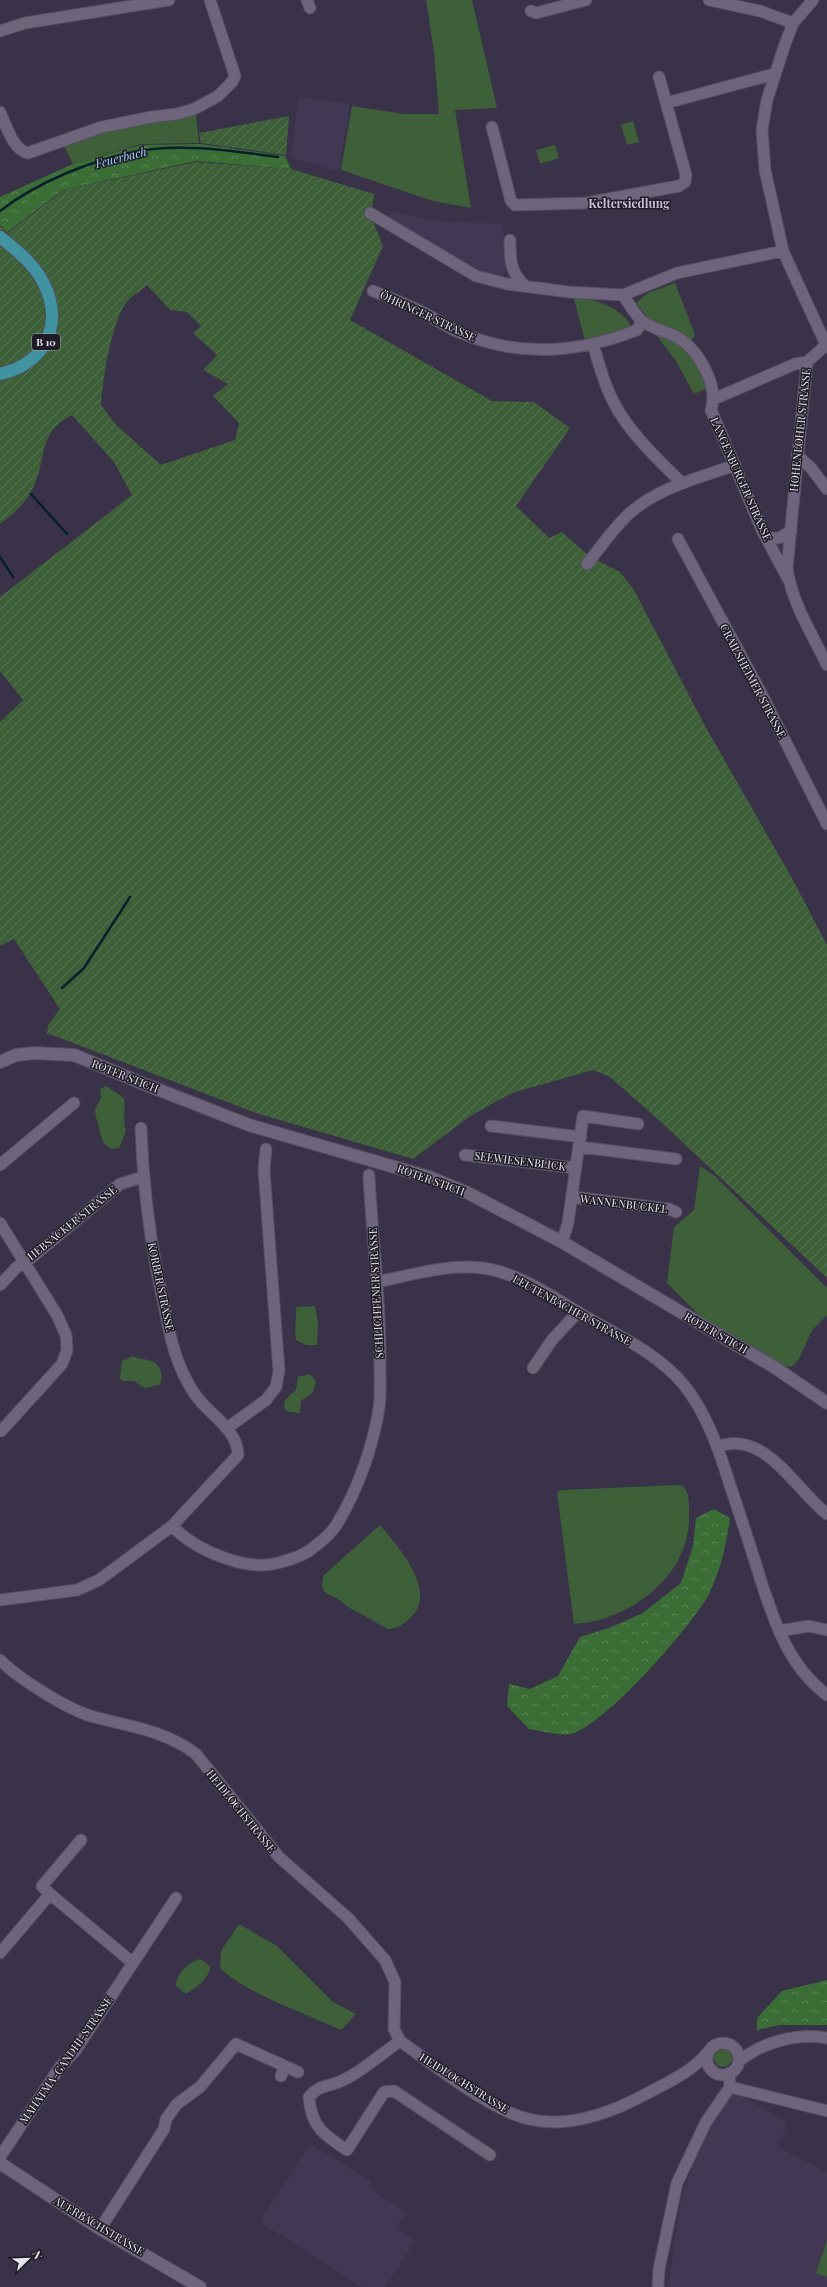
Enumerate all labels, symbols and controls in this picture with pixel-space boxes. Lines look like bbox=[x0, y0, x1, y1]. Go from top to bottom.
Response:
water label: Feuerbach bbox=[92, 143, 148, 171]
district label: Keltersiedlung bbox=[588, 195, 670, 211]
street label: ÖHRINGER STRASSE bbox=[378, 287, 479, 345]
road number: B 10 bbox=[32, 334, 60, 350]
street label: HOHENLOHER STRASSE bbox=[786, 367, 813, 492]
street label: LANGENBURGER STRASSE bbox=[707, 415, 776, 543]
street label: CRAILSHEIMER STRASSE bbox=[717, 621, 790, 741]
street label: ROTER STICH bbox=[90, 1055, 161, 1096]
street label: SEEWIESENBLICK bbox=[474, 1147, 567, 1174]
street label: ROTER STICH bbox=[395, 1160, 467, 1199]
street label: HEBSACKER STRASSE bbox=[24, 1182, 120, 1263]
street label: WANNENBUCKEL bbox=[578, 1191, 669, 1216]
street label: SCHLICHTENER STRASSE bbox=[365, 1227, 386, 1359]
street label: KORBER STRASSE bbox=[145, 1241, 178, 1333]
street label: LEUTENBACHER STRASSE bbox=[510, 1271, 634, 1349]
street label: ROTER STICH bbox=[682, 1308, 751, 1357]
street label: HEIDLOCHSTRASSE bbox=[203, 1766, 280, 1855]
street label: MAHATMA-GANDHI-STRASSE bbox=[16, 1993, 116, 2127]
street label: HEIDLOCHSTRASSE bbox=[417, 2049, 512, 2116]
street label: AUERBACHSTRASSE bbox=[50, 2192, 148, 2259]
north arrow bbox=[8, 2239, 48, 2279]
text: N bbox=[29, 2248, 46, 2262]

